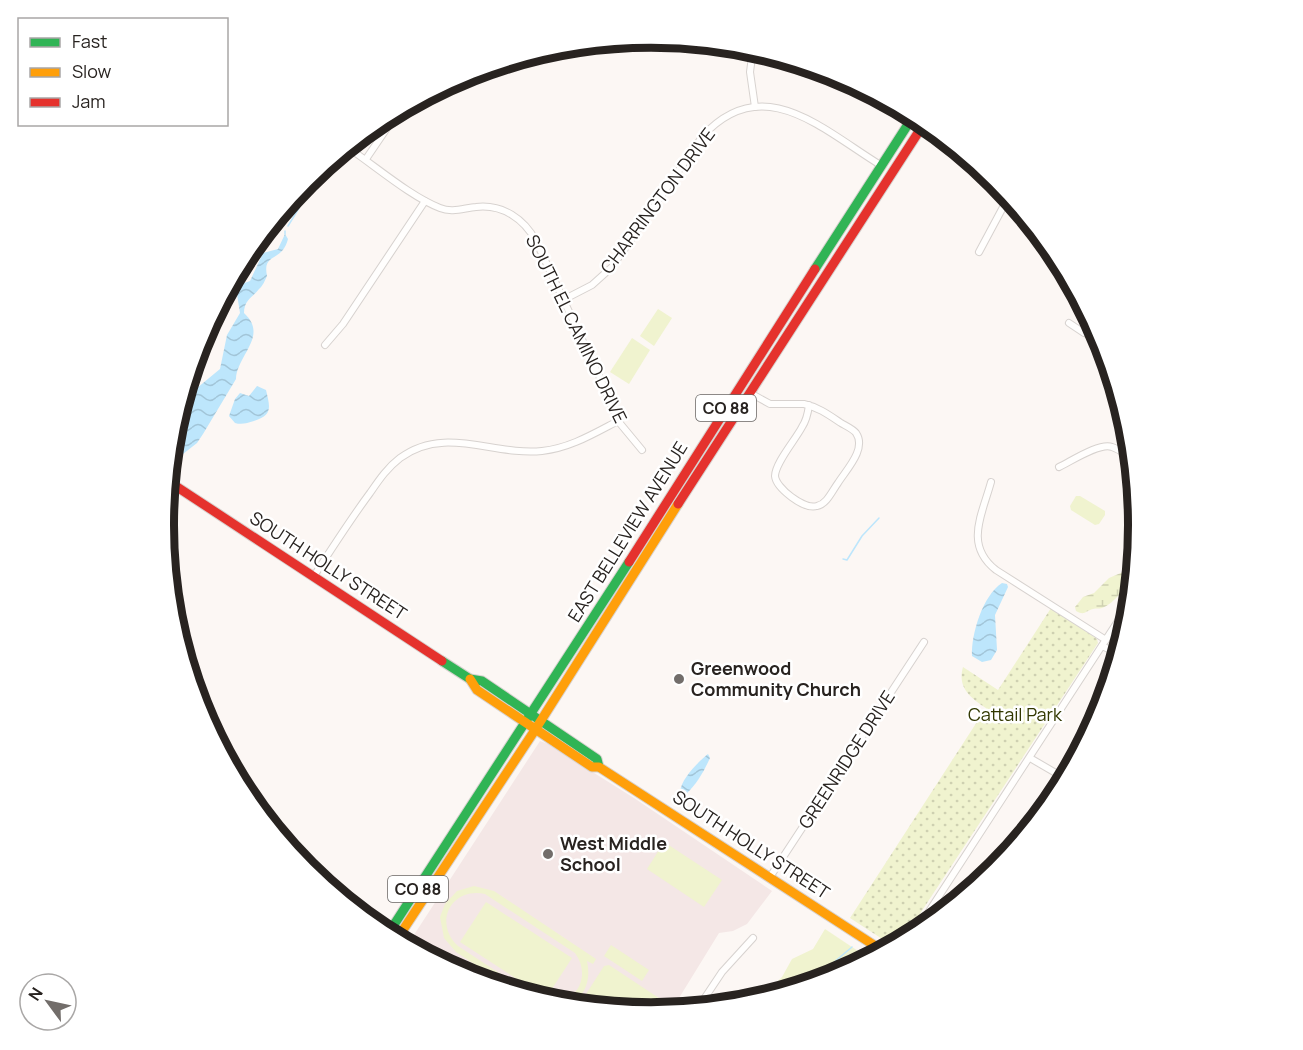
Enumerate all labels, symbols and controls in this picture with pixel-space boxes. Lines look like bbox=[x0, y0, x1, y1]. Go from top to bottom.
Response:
legend bbox=[18, 18, 228, 126]
text: Fast bbox=[72, 29, 107, 53]
text: Slow bbox=[72, 59, 112, 83]
text: Jam bbox=[72, 89, 106, 113]
street label: CHARRINGTON DRIVE bbox=[594, 123, 720, 278]
street label: SOUTH EL CAMINO DRIVE bbox=[521, 230, 633, 427]
road number: CO 88 bbox=[696, 395, 756, 421]
street label: EAST BELLEVIEW AVENUE bbox=[562, 437, 693, 626]
street label: SOUTH HOLLY STREET bbox=[245, 505, 412, 625]
place label: Greenwood Community Church bbox=[691, 656, 861, 701]
marker: Greenwood Community Church bbox=[672, 672, 686, 686]
street label: GREENRIDGE DRIVE bbox=[793, 686, 900, 833]
park label: Cattail Park bbox=[968, 702, 1063, 726]
street label: SOUTH HOLLY STREET bbox=[668, 784, 835, 904]
place label: West Middle School bbox=[560, 831, 667, 876]
marker: West Middle School bbox=[541, 847, 555, 861]
road number: CO 88 bbox=[388, 876, 448, 902]
north arrow bbox=[18, 972, 78, 1032]
text: N bbox=[23, 983, 48, 1005]

